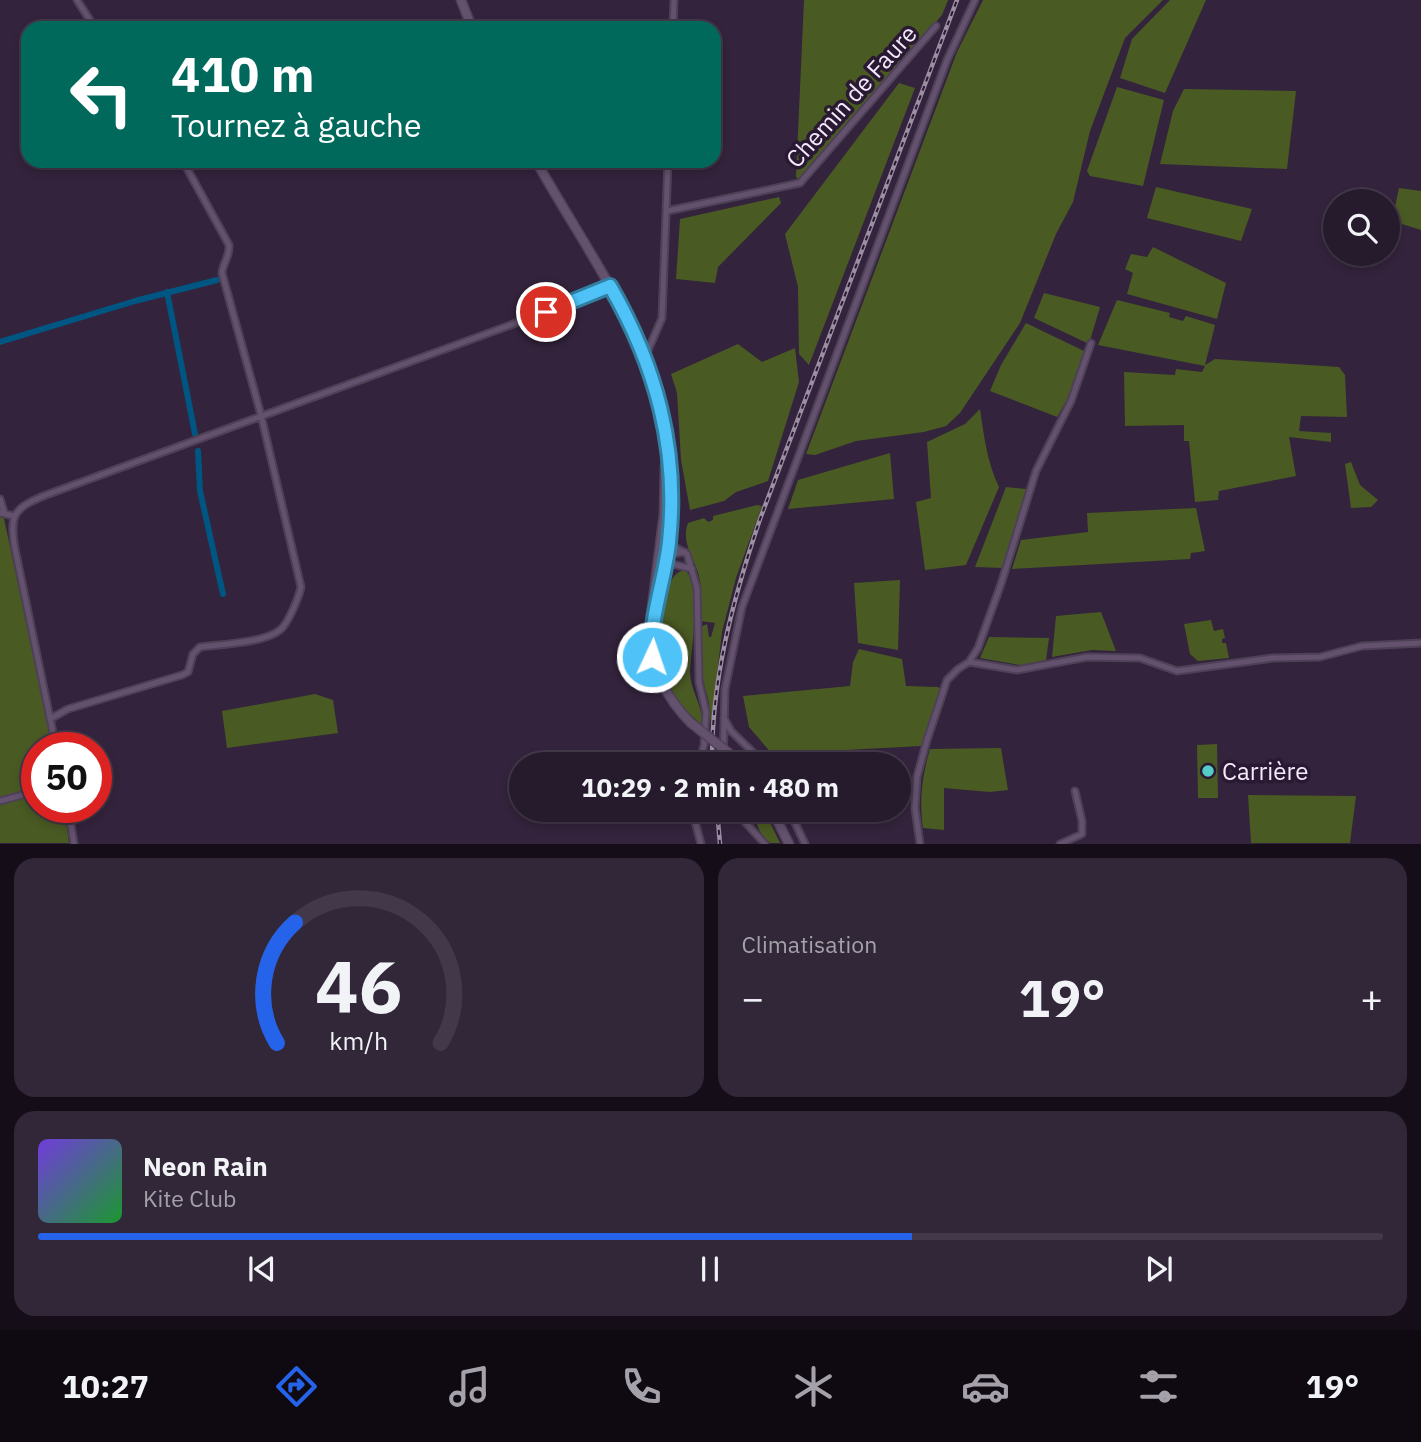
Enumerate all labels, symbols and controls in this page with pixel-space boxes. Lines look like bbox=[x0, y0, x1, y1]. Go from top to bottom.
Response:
street label: Chemin de Faure bbox=[778, 18, 924, 174]
text: 410 m bbox=[171, 42, 315, 105]
icon: left bbox=[56, 49, 147, 140]
text: Tournez à gauche bbox=[171, 104, 422, 146]
map controls bbox=[1323, 189, 1400, 266]
button: search bbox=[1323, 189, 1400, 266]
pin bbox=[516, 282, 576, 342]
icon: arrive bbox=[527, 293, 565, 331]
position arrow bbox=[615, 620, 689, 694]
speed limit sign: 50 bbox=[21, 732, 112, 823]
place label: Carrière bbox=[1222, 755, 1308, 787]
marker: Carrière bbox=[1200, 763, 1216, 779]
text: 10:29 · 2 min · 480 m bbox=[581, 770, 839, 804]
text: Climatisation bbox=[742, 929, 877, 959]
text: 46 bbox=[315, 939, 402, 1034]
text: 19° bbox=[1019, 964, 1106, 1031]
text: − bbox=[742, 973, 764, 1022]
text: + bbox=[1360, 973, 1383, 1022]
text: km/h bbox=[329, 1024, 388, 1057]
text: Neon Rain bbox=[143, 1149, 268, 1183]
text: Kite Club bbox=[143, 1183, 236, 1213]
icon: previous bbox=[243, 1250, 281, 1288]
icon: pause bbox=[691, 1250, 729, 1288]
icon: next bbox=[1140, 1250, 1178, 1288]
icon: directions bbox=[272, 1362, 321, 1411]
icon: music bbox=[445, 1362, 494, 1411]
icon: phone bbox=[617, 1362, 666, 1411]
icon: climate bbox=[789, 1362, 838, 1411]
icon: car bbox=[961, 1362, 1010, 1411]
icon: filters bbox=[1134, 1362, 1183, 1411]
text: 10:27 bbox=[62, 1365, 149, 1407]
text: 19° bbox=[1306, 1365, 1359, 1407]

